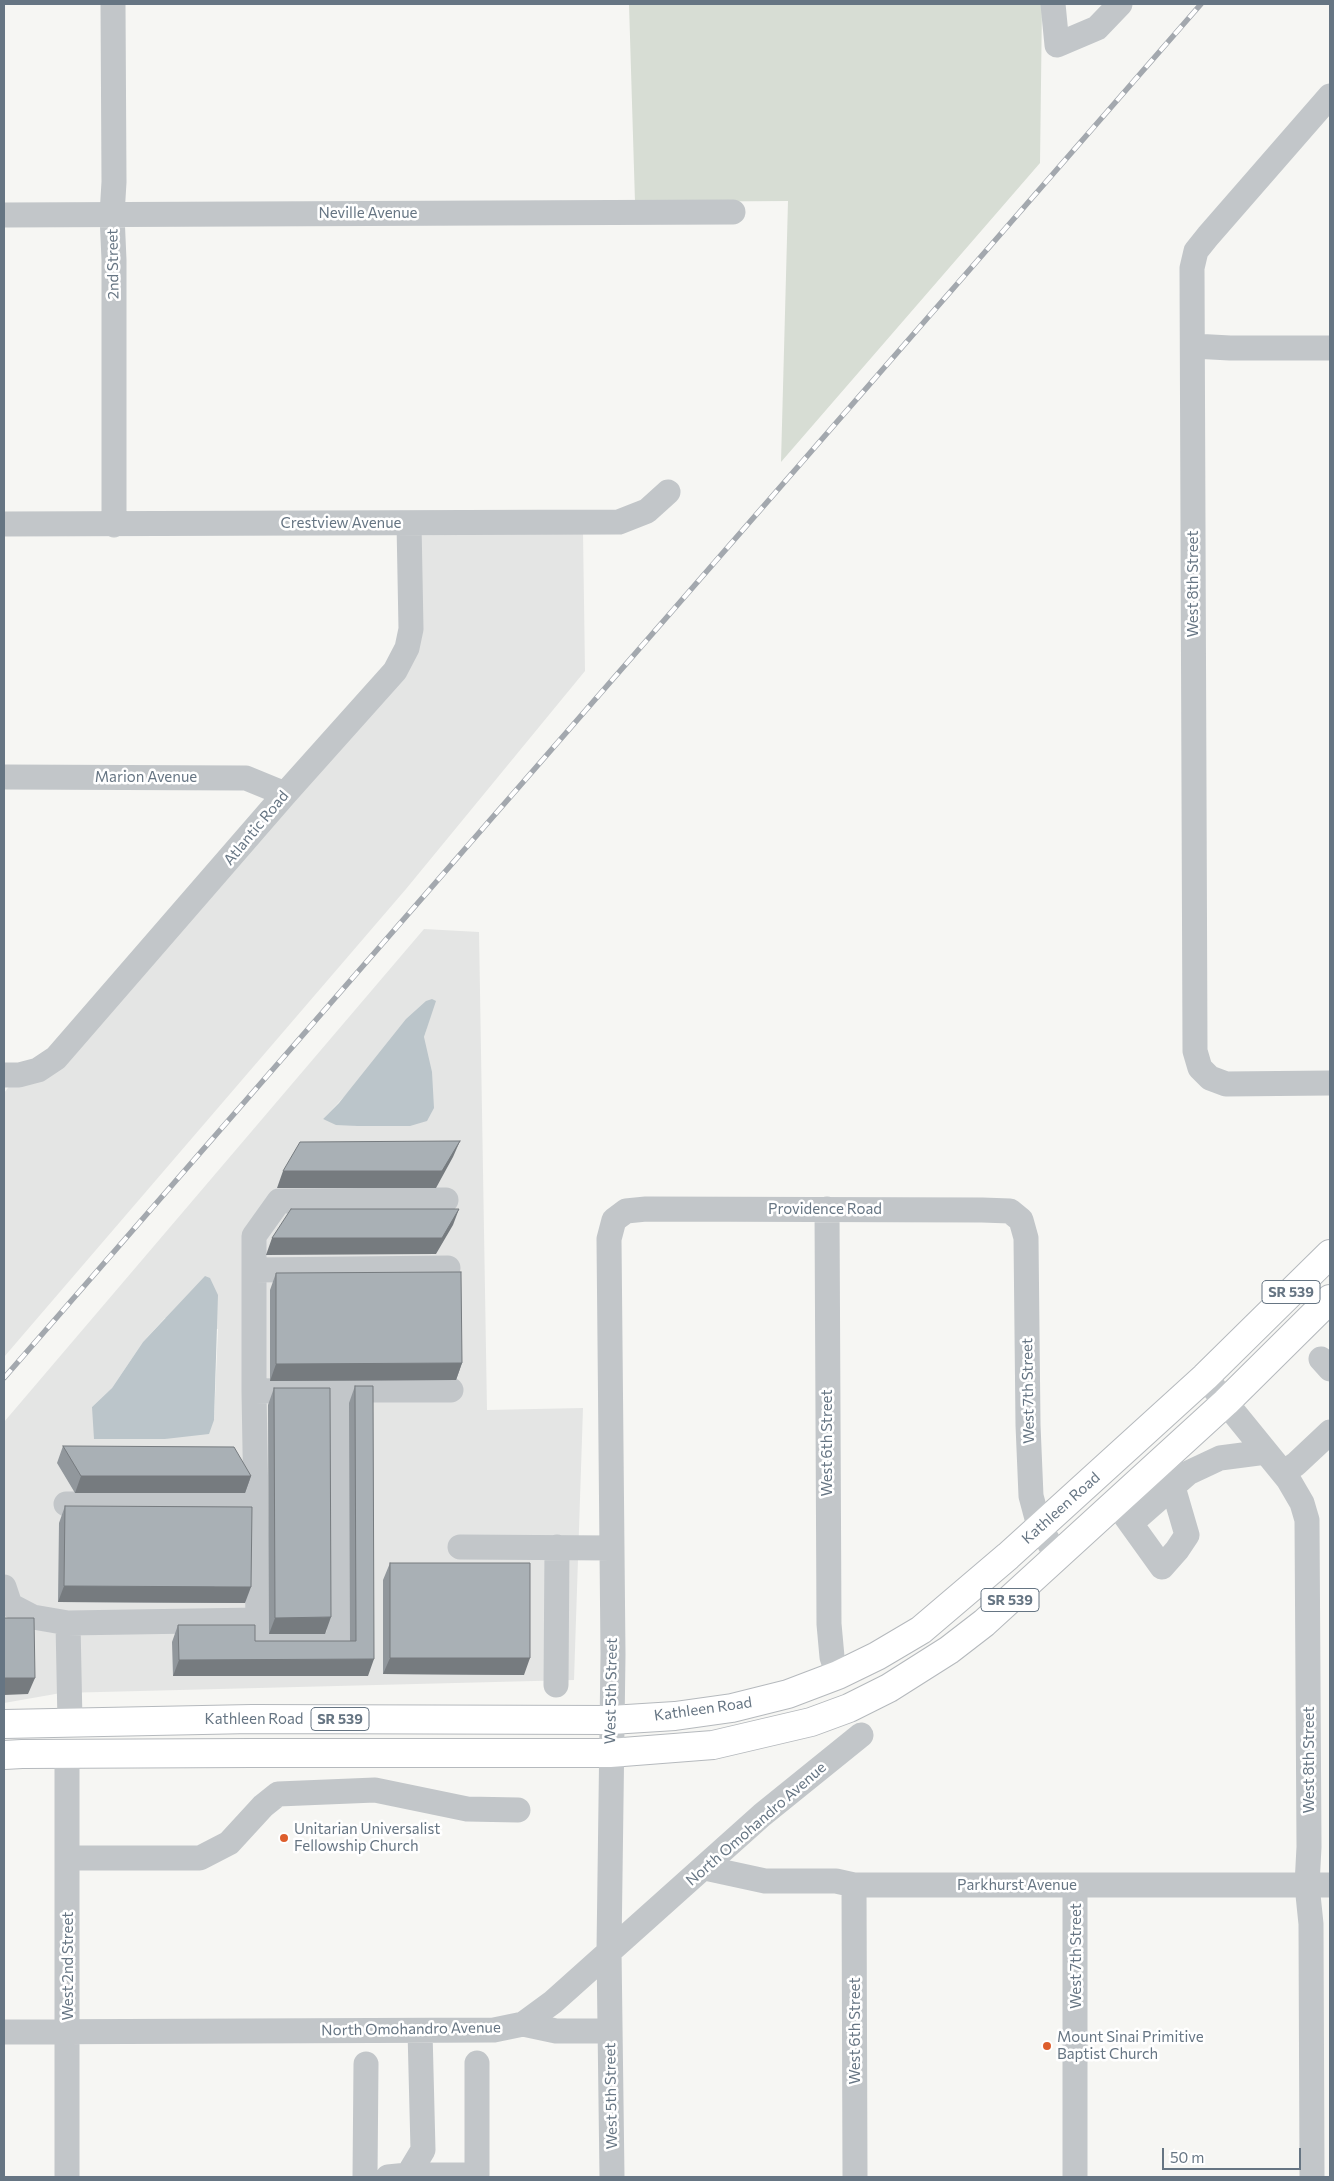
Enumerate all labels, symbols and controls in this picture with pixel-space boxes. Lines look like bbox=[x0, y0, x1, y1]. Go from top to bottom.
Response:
street label: Neville Avenue bbox=[319, 204, 417, 222]
street label: 2nd Street bbox=[103, 228, 123, 300]
street label: Crestview Avenue bbox=[280, 514, 402, 532]
street label: West 8th Street bbox=[1184, 530, 1202, 638]
street label: Marion Avenue bbox=[95, 768, 197, 786]
street label: Atlantic Road bbox=[220, 787, 292, 869]
street label: Providence Road bbox=[768, 1200, 882, 1218]
road number: SR 539 bbox=[1262, 1280, 1320, 1304]
street label: West 7th Street bbox=[1018, 1338, 1038, 1444]
street label: West 6th Street bbox=[818, 1389, 836, 1497]
street label: Kathleen Road bbox=[1018, 1468, 1104, 1548]
road number: SR 539 bbox=[981, 1588, 1039, 1612]
street label: West 5th Street bbox=[601, 1638, 621, 1744]
street label: Kathleen Road bbox=[653, 1693, 753, 1725]
street label: West 8th Street bbox=[1300, 1706, 1318, 1814]
road number: SR 539 bbox=[311, 1708, 369, 1730]
street label: Kathleen Road bbox=[205, 1710, 303, 1728]
street label: North Omohandro Avenue bbox=[682, 1758, 830, 1890]
place label: Unitarian Universalist Fellowship Church bbox=[294, 1820, 440, 1855]
marker: Unitarian Universalist Fellowship Church bbox=[278, 1832, 290, 1844]
street label: Parkhurst Avenue bbox=[957, 1876, 1077, 1894]
street label: West 7th Street bbox=[1067, 1903, 1085, 2009]
street label: West 2nd Street bbox=[59, 1912, 77, 2020]
street label: West 6th Street bbox=[846, 1977, 864, 2085]
street label: North Omohandro Avenue bbox=[321, 2018, 501, 2040]
place label: Mount Sinai Primitive Baptist Church bbox=[1057, 2028, 1204, 2063]
marker: Mount Sinai Primitive Baptist Church bbox=[1041, 2040, 1053, 2052]
street label: West 5th Street bbox=[601, 2043, 621, 2149]
scale bar bbox=[1164, 2138, 1303, 2170]
text: 50 m bbox=[1170, 2148, 1204, 2166]

